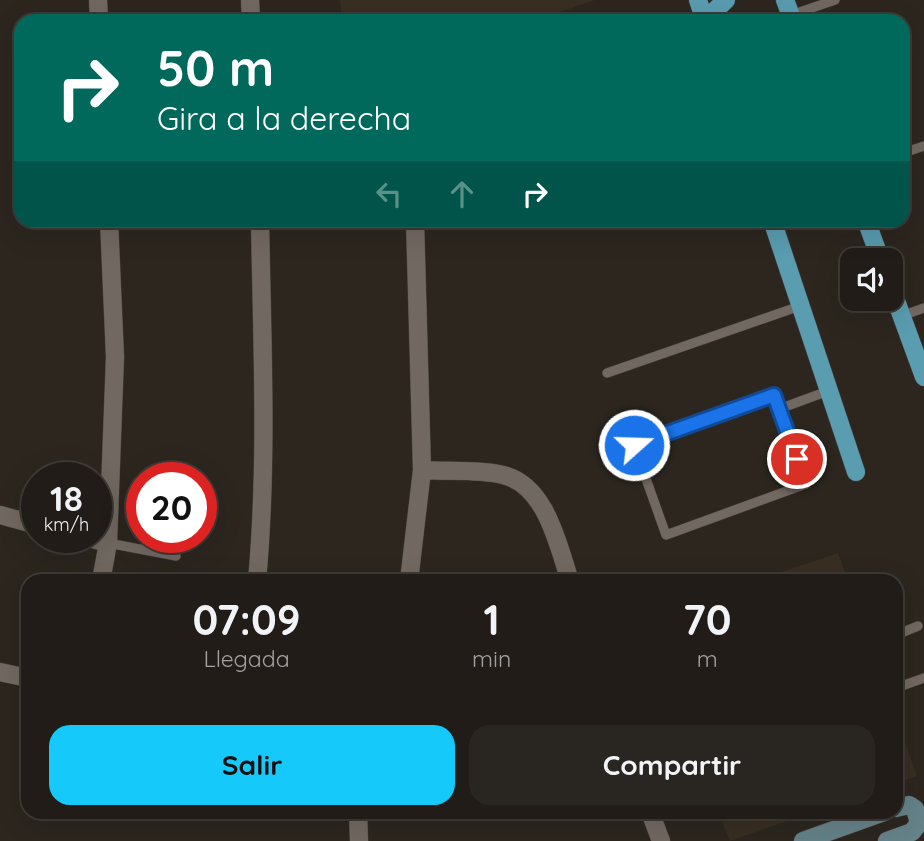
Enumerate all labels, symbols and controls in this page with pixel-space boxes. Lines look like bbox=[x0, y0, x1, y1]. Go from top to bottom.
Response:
text: 50 m bbox=[157, 37, 274, 98]
icon: right bbox=[42, 42, 133, 133]
text: Gira a la derecha bbox=[157, 98, 411, 138]
icon: left bbox=[370, 175, 408, 213]
icon: ahead bbox=[443, 175, 481, 213]
icon: right bbox=[516, 175, 554, 213]
map controls bbox=[840, 248, 903, 311]
button: sound bbox=[840, 248, 903, 311]
position arrow bbox=[597, 408, 671, 482]
pin bbox=[767, 429, 827, 489]
icon: arrive bbox=[778, 440, 816, 478]
speed limit sign: 20 bbox=[126, 462, 217, 553]
text: 18 bbox=[50, 476, 83, 520]
text: km/h bbox=[44, 513, 89, 536]
text: 07:09 bbox=[192, 593, 301, 646]
text: 1 bbox=[484, 593, 500, 646]
text: 70 bbox=[683, 593, 732, 646]
text: Llegada bbox=[203, 644, 290, 673]
text: min bbox=[472, 644, 511, 673]
text: m bbox=[697, 644, 718, 673]
button: Salir bbox=[49, 725, 455, 805]
button: Compartir bbox=[469, 725, 875, 805]

